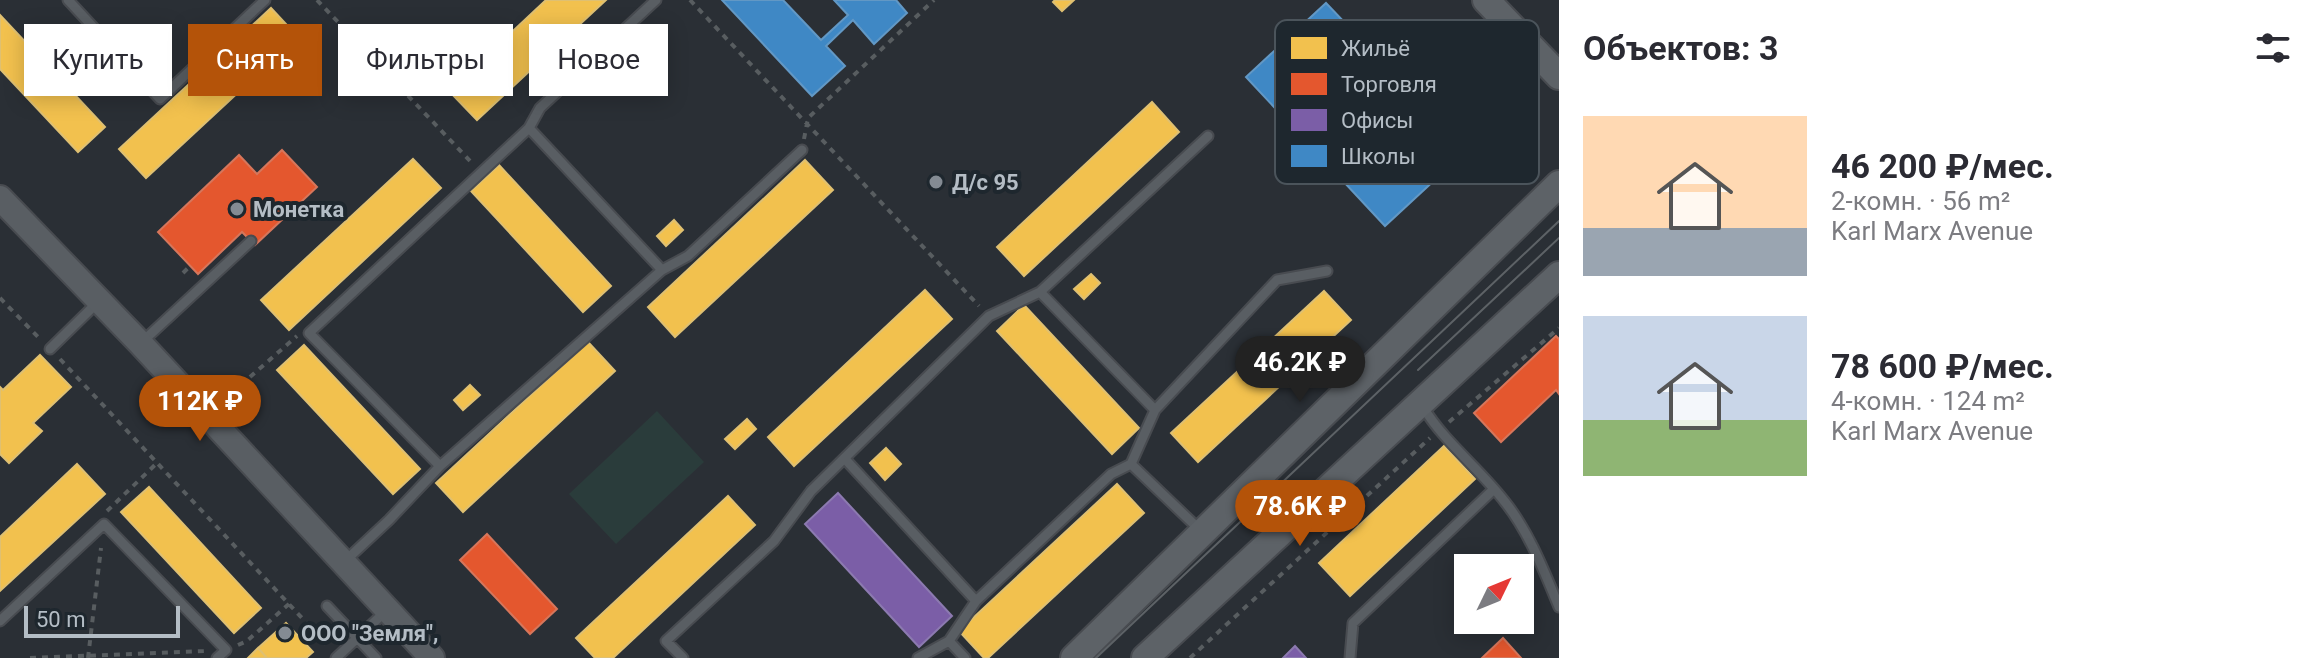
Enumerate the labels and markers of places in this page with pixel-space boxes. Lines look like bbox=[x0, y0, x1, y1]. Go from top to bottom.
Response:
place label: Д/с 95 bbox=[952, 170, 1019, 195]
marker: Д/с 95 bbox=[927, 173, 945, 191]
place label: Монетка bbox=[253, 197, 344, 222]
marker: Монетка bbox=[228, 200, 246, 218]
pin: 46.2K ₽ bbox=[1226, 336, 1374, 404]
pin: 112K ₽ bbox=[135, 375, 265, 443]
pin: 78.6K ₽ bbox=[1226, 480, 1374, 548]
place label: ООО "Земля", bbox=[301, 621, 438, 646]
marker: ООО "Земля", bbox=[276, 624, 294, 642]

